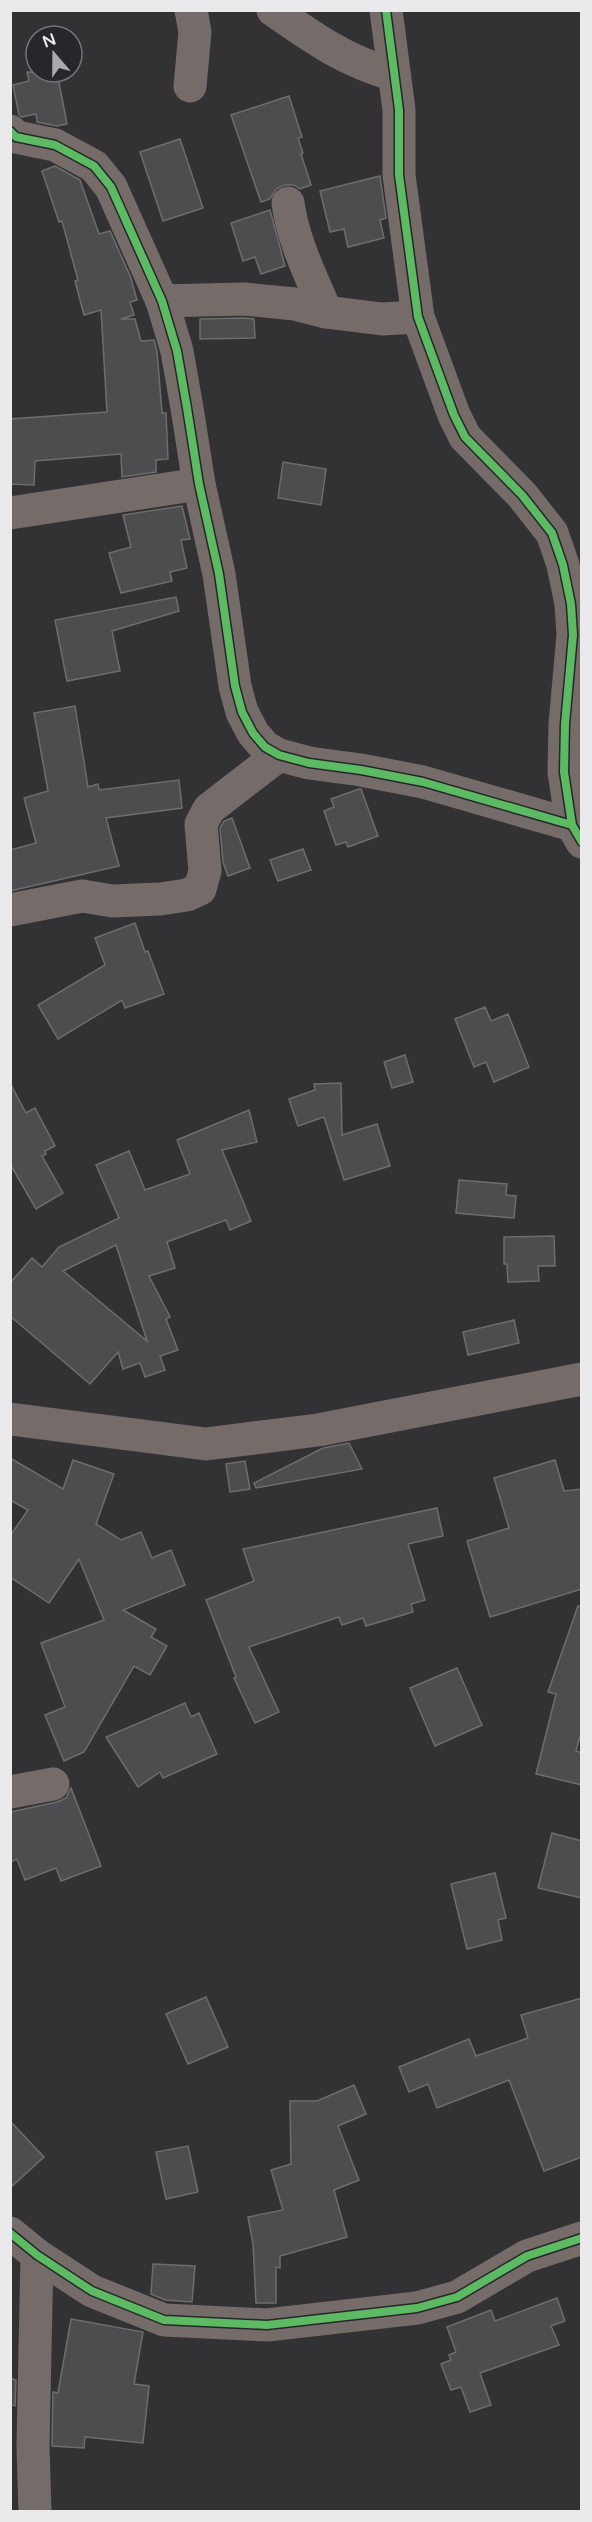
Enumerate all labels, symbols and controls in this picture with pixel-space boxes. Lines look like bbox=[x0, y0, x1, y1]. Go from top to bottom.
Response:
north arrow bbox=[24, 24, 84, 84]
text: N bbox=[40, 29, 59, 52]

